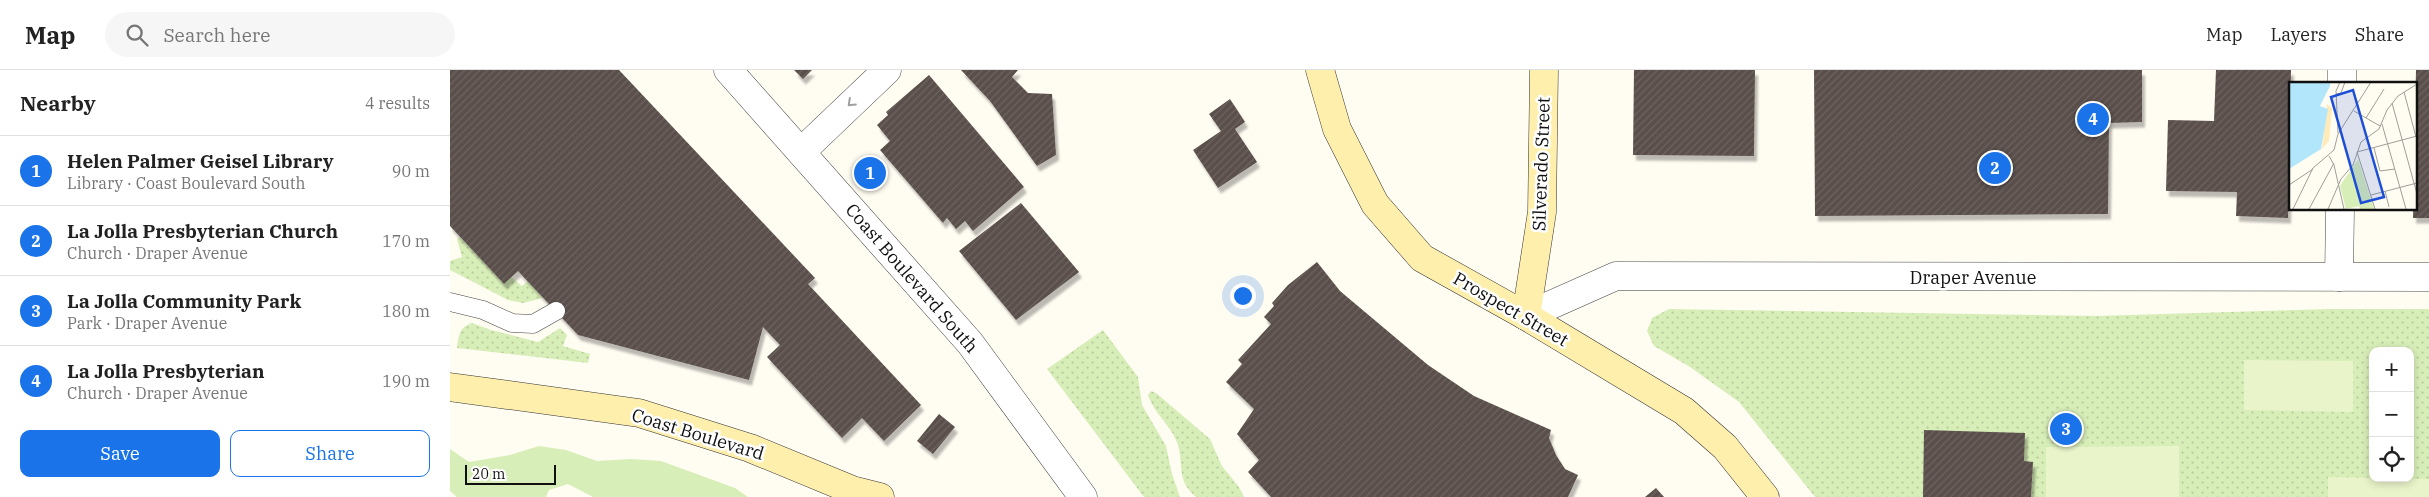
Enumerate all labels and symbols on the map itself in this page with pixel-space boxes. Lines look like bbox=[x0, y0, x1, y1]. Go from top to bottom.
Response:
inset map bbox=[2289, 82, 2416, 210]
street label: Silverado Street bbox=[1527, 96, 1555, 232]
one-way arrow bbox=[848, 97, 857, 106]
pin: 4 bbox=[2077, 100, 2109, 138]
pin: 2 bbox=[1979, 149, 2011, 187]
pin: 1 bbox=[854, 154, 886, 192]
street label: Coast Boulevard South bbox=[841, 198, 983, 358]
street label: Draper Avenue bbox=[1910, 266, 2036, 289]
street label: Prospect Street bbox=[1449, 267, 1573, 351]
your location bbox=[1230, 283, 1256, 309]
street label: Coast Boulevard bbox=[629, 403, 767, 465]
pin: 3 bbox=[2050, 410, 2082, 448]
scale bar bbox=[465, 462, 556, 485]

